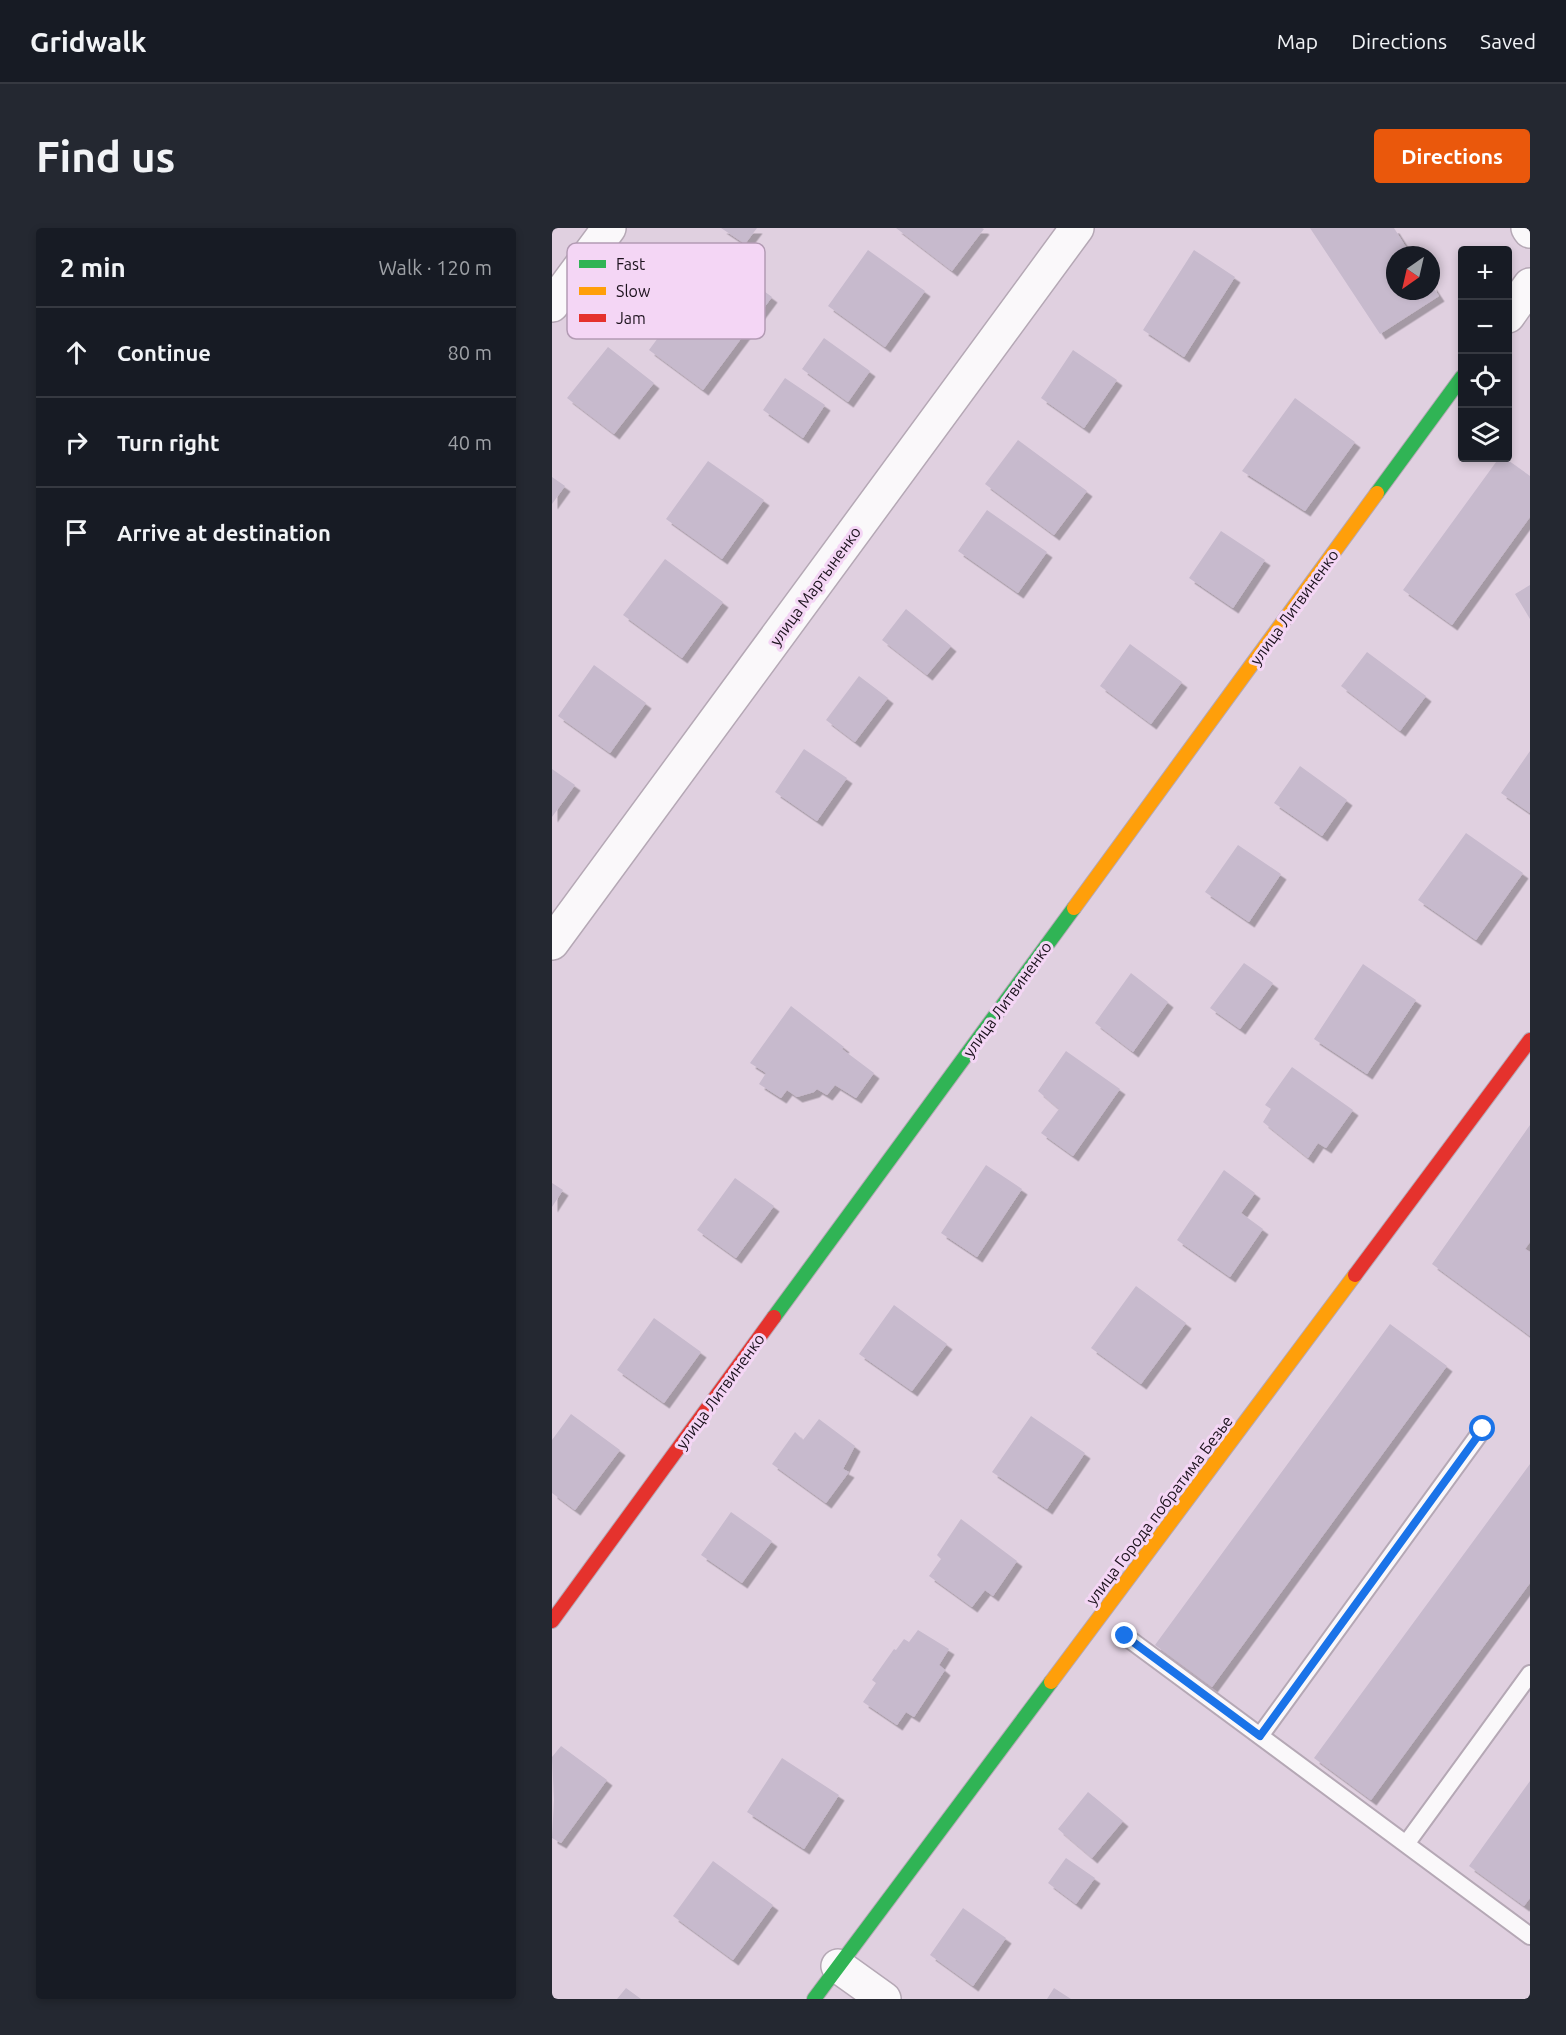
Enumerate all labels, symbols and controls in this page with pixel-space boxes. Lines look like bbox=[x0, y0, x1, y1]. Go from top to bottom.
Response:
text: Gridwalk bbox=[30, 26, 147, 57]
text: Map bbox=[1277, 29, 1318, 53]
text: Directions bbox=[1351, 29, 1447, 53]
text: Saved bbox=[1480, 29, 1536, 53]
button: Directions bbox=[1374, 129, 1530, 183]
text: Find us bbox=[36, 133, 175, 180]
legend bbox=[567, 243, 765, 339]
north arrow bbox=[1386, 246, 1440, 300]
map controls bbox=[1458, 246, 1512, 462]
button: + bbox=[1458, 246, 1512, 300]
text: 2 min bbox=[60, 253, 126, 282]
text: Fast bbox=[616, 255, 646, 273]
text: Walk · 120 m bbox=[379, 256, 492, 279]
text: Slow bbox=[616, 282, 651, 300]
button: − bbox=[1458, 300, 1512, 354]
text: Jam bbox=[616, 309, 646, 327]
icon: ahead bbox=[60, 336, 93, 369]
text: Continue bbox=[117, 340, 211, 365]
text: 80 m bbox=[448, 341, 492, 364]
button: locate bbox=[1458, 354, 1512, 408]
button: layers bbox=[1458, 408, 1512, 462]
icon: right bbox=[60, 426, 93, 459]
text: Turn right bbox=[117, 430, 219, 455]
text: 40 m bbox=[448, 431, 492, 454]
icon: arrive bbox=[60, 516, 93, 549]
text: Arrive at destination bbox=[117, 520, 331, 545]
street label: улица Мартыненко bbox=[766, 523, 864, 649]
street label: улица Литвиненко bbox=[1246, 546, 1342, 668]
street label: улица Литвиненко bbox=[959, 938, 1055, 1060]
street label: улица Литвиненко bbox=[672, 1330, 768, 1452]
street label: улица Города побратима Безье bbox=[1082, 1412, 1236, 1608]
route start bbox=[1469, 1415, 1495, 1441]
route end bbox=[1111, 1622, 1137, 1648]

